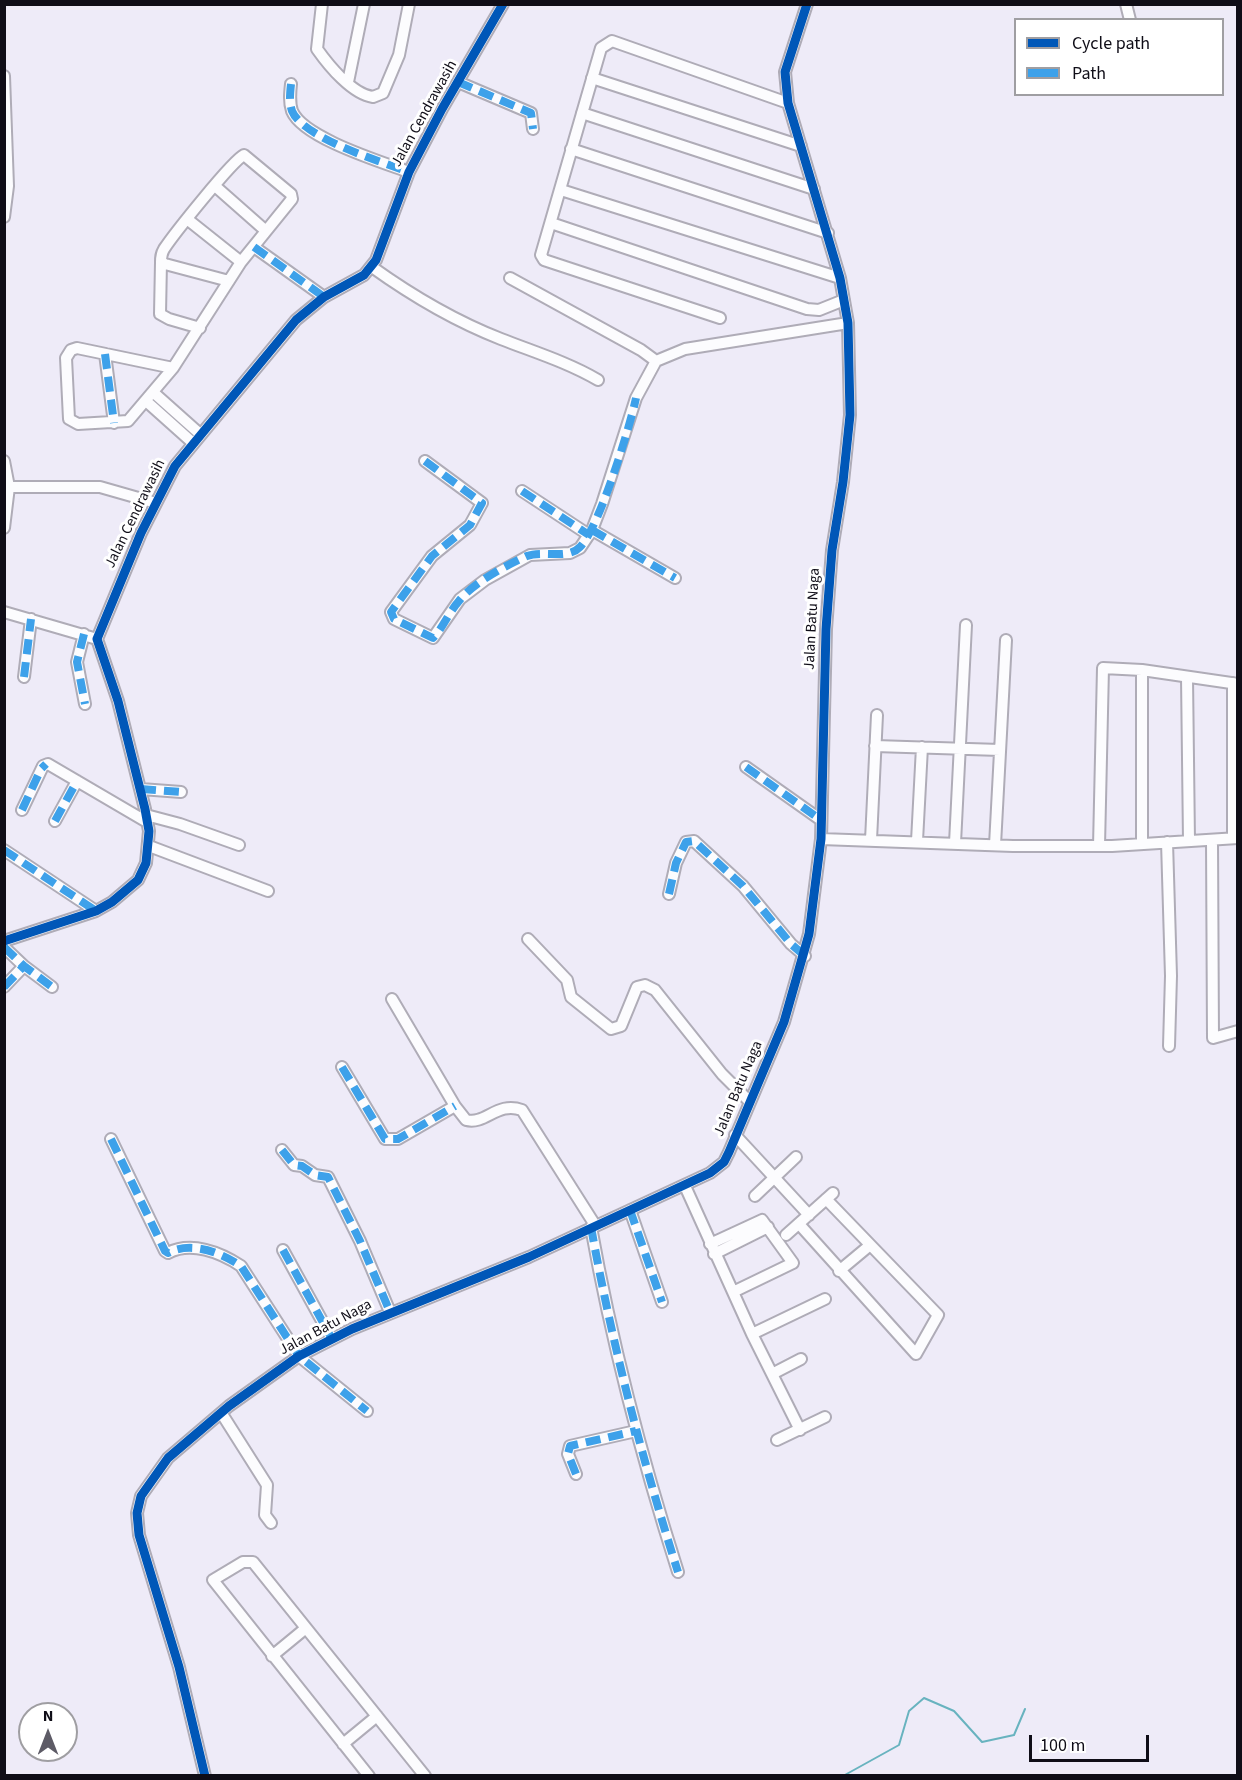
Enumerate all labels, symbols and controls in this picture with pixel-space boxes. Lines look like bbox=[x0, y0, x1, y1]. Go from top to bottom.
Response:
legend bbox=[1014, 18, 1224, 96]
text: Cycle path bbox=[1072, 31, 1150, 56]
street label: Jalan Cendrawasih bbox=[388, 58, 462, 170]
text: Path bbox=[1072, 61, 1106, 86]
street label: Jalan Cendrawasih bbox=[102, 457, 170, 571]
street label: Jalan Batu Naga bbox=[801, 568, 825, 670]
street label: Jalan Batu Naga bbox=[711, 1039, 767, 1139]
street label: Jalan Batu Naga bbox=[277, 1296, 375, 1360]
north arrow bbox=[18, 1702, 78, 1762]
text: N bbox=[43, 1705, 53, 1727]
scale bar bbox=[1032, 1723, 1152, 1761]
text: 100 m bbox=[1040, 1733, 1085, 1758]

